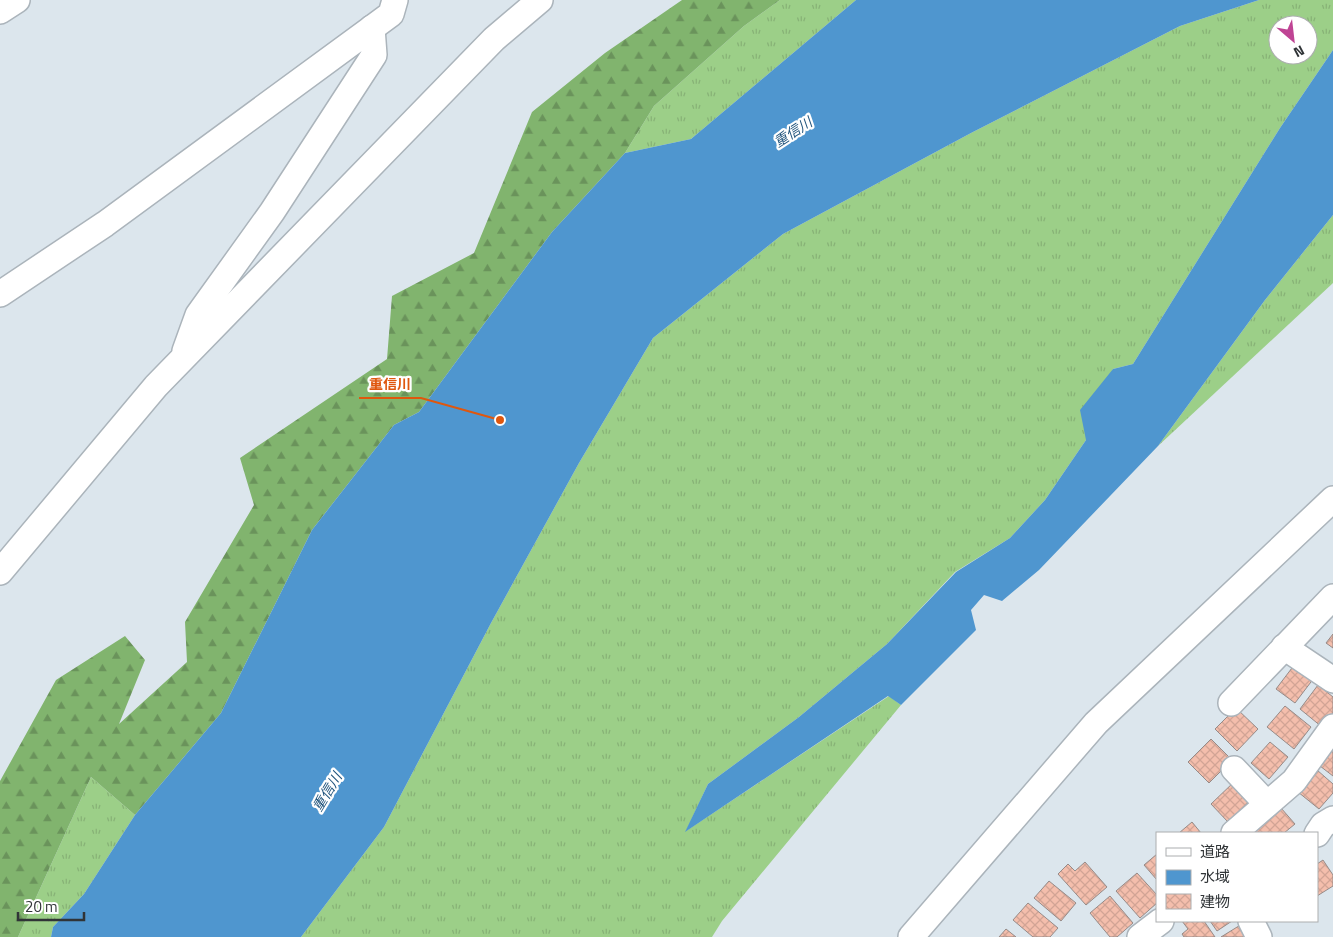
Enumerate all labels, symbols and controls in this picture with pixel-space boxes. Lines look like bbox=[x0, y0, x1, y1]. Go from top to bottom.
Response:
north arrow bbox=[1268, 15, 1318, 65]
text: N bbox=[1290, 40, 1309, 63]
water label: 重信川 bbox=[769, 110, 818, 152]
callout: 重信川 bbox=[359, 369, 421, 398]
text: 重信川 bbox=[369, 373, 411, 394]
water label: 重信川 bbox=[307, 767, 347, 815]
legend bbox=[1156, 832, 1318, 922]
text: 道路 bbox=[1200, 840, 1230, 863]
text: 水域 bbox=[1200, 865, 1230, 888]
scale bar bbox=[18, 890, 84, 922]
text: 建物 bbox=[1200, 890, 1230, 913]
text: 20 m bbox=[25, 895, 58, 918]

